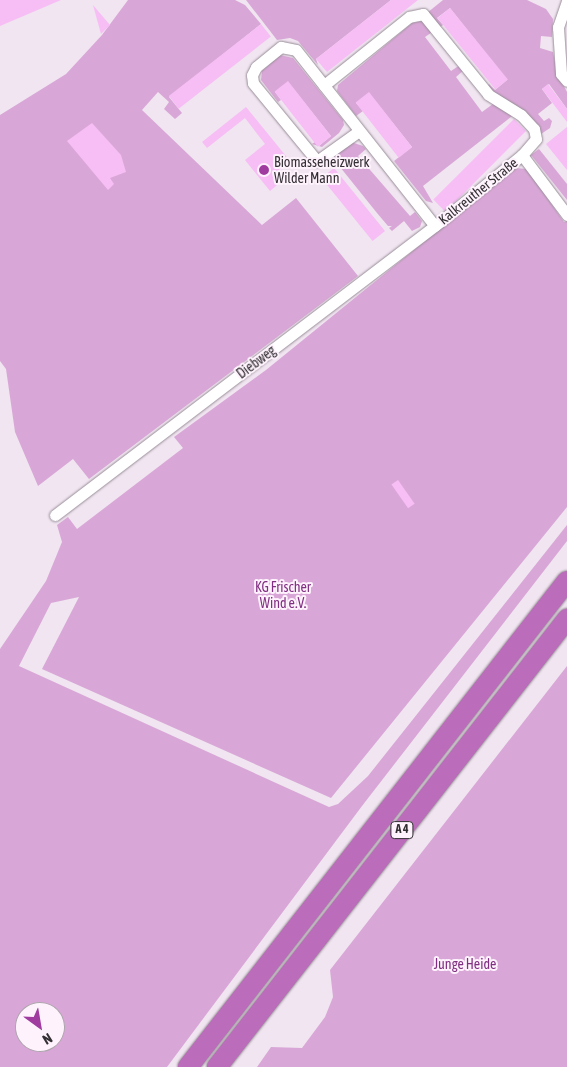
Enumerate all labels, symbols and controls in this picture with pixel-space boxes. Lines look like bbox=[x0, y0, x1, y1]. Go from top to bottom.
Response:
place label: Biomasseheizwerk Wilder Mann bbox=[274, 154, 370, 186]
street label: Kalkreuther Straße bbox=[435, 154, 521, 228]
marker: Biomasseheizwerk Wilder Mann bbox=[258, 164, 270, 176]
street label: Diebweg bbox=[233, 342, 279, 382]
park label: KG Frischer Wind e.V. bbox=[255, 579, 311, 612]
road number: A 4 bbox=[390, 820, 414, 840]
park label: Junge Heide bbox=[434, 956, 496, 972]
north arrow bbox=[15, 1002, 65, 1052]
text: N bbox=[40, 1030, 55, 1048]

